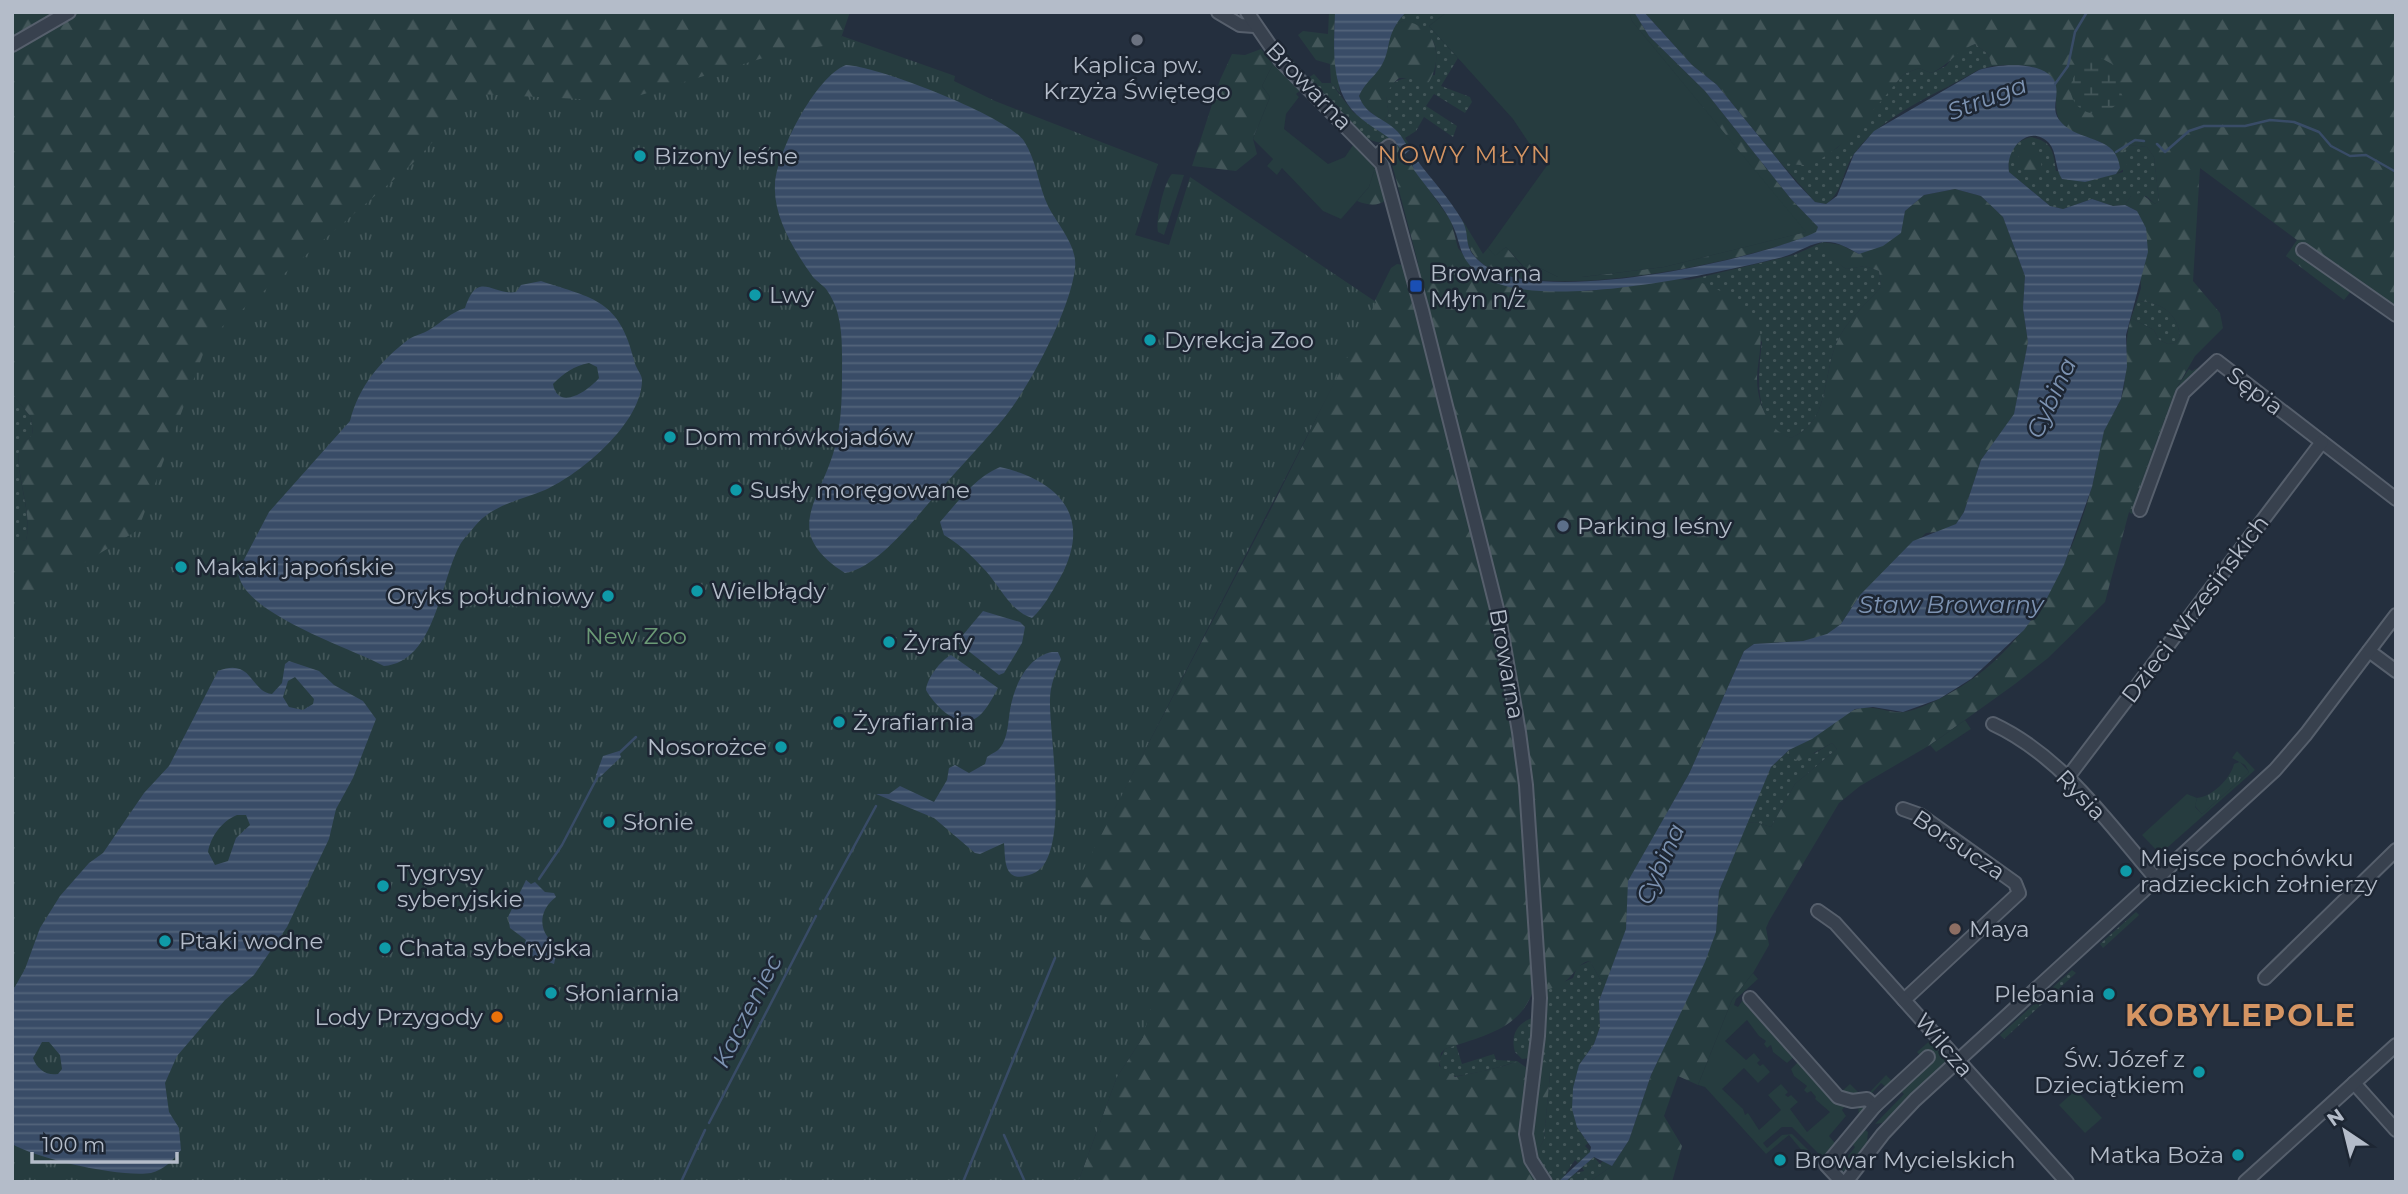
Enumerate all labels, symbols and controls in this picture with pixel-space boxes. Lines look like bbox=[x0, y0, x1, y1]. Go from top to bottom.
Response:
marker: Kaplica pw. Krzyża Świętego bbox=[1129, 32, 1145, 48]
street label: Browarna bbox=[1260, 36, 1358, 136]
place label: Kaplica pw. Krzyża Świętego bbox=[1043, 51, 1231, 105]
water label: Struga bbox=[1943, 70, 2031, 126]
district label: NOWY MŁYN bbox=[1378, 140, 1552, 169]
place label: Bizony leśne bbox=[654, 142, 798, 170]
marker: Bizony leśne bbox=[632, 148, 648, 164]
place label: Browarna Młyn n/ż bbox=[1430, 259, 1542, 313]
marker: Browarna Młyn n/ż bbox=[1408, 278, 1424, 294]
place label: Lwy bbox=[769, 281, 815, 309]
marker: Lwy bbox=[747, 287, 763, 303]
place label: Dyrekcja Zoo bbox=[1164, 326, 1314, 354]
marker: Dyrekcja Zoo bbox=[1142, 332, 1158, 348]
water label: Cybina bbox=[2020, 353, 2082, 443]
street label: Sępia bbox=[2221, 361, 2289, 421]
place label: Dom mrówkojadów bbox=[684, 423, 914, 451]
marker: Dom mrówkojadów bbox=[662, 429, 678, 445]
place label: Susły moręgowane bbox=[750, 476, 970, 504]
marker: Susły moręgowane bbox=[728, 482, 744, 498]
street label: Dzieci Wrzesińskich bbox=[2115, 510, 2275, 708]
place label: Parking leśny bbox=[1577, 512, 1732, 540]
marker: Parking leśny bbox=[1555, 518, 1571, 534]
place label: Makaki japońskie bbox=[195, 553, 394, 581]
marker: Makaki japońskie bbox=[173, 559, 189, 575]
place label: Wielbłądy bbox=[711, 577, 826, 605]
place label: Oryks południowy bbox=[387, 582, 595, 610]
marker: Wielbłądy bbox=[689, 583, 705, 599]
marker: Oryks południowy bbox=[600, 588, 616, 604]
water label: Staw Browarny bbox=[1858, 590, 2046, 619]
street label: Browarna bbox=[1484, 606, 1530, 722]
park label: New Zoo bbox=[585, 622, 687, 650]
place label: Żyrafy bbox=[903, 628, 973, 656]
marker: Żyrafy bbox=[881, 634, 897, 650]
place label: Żyrafiarnia bbox=[853, 708, 974, 736]
marker: Żyrafiarnia bbox=[831, 714, 847, 730]
place label: Nosorożce bbox=[647, 733, 767, 761]
marker: Nosorożce bbox=[773, 739, 789, 755]
street label: Rysia bbox=[2050, 764, 2112, 826]
street label: Borsucza bbox=[1907, 804, 2011, 886]
place label: Słonie bbox=[623, 808, 694, 836]
marker: Słonie bbox=[601, 814, 617, 830]
water label: Cybina bbox=[1629, 819, 1691, 909]
place label: Miejsce pochówku radzieckich żołnierzy bbox=[2140, 844, 2378, 898]
place label: Tygrysy syberyjskie bbox=[397, 859, 523, 913]
marker: Miejsce pochówku radzieckich żołnierzy bbox=[2118, 863, 2134, 879]
marker: Tygrysy syberyjskie bbox=[375, 878, 391, 894]
place label: Maya bbox=[1969, 915, 2030, 943]
marker: Maya bbox=[1947, 921, 1963, 937]
place label: Ptaki wodne bbox=[179, 927, 323, 955]
marker: Ptaki wodne bbox=[157, 933, 173, 949]
place label: Chata syberyjska bbox=[399, 934, 592, 962]
marker: Chata syberyjska bbox=[377, 940, 393, 956]
water label: Kaczeniec bbox=[706, 949, 788, 1073]
place label: Słoniarnia bbox=[565, 979, 680, 1007]
place label: Plebania bbox=[1994, 980, 2095, 1008]
marker: Słoniarnia bbox=[543, 985, 559, 1001]
marker: Plebania bbox=[2101, 986, 2117, 1002]
district label: KOBYLEPOLE bbox=[2125, 997, 2357, 1034]
place label: Lody Przygody bbox=[314, 1003, 484, 1031]
street label: Wilcza bbox=[1909, 1007, 1979, 1083]
marker: Lody Przygody bbox=[489, 1009, 505, 1025]
place label: Św. Józef z Dzieciątkiem bbox=[2034, 1045, 2185, 1099]
marker: Św. Józef z Dzieciątkiem bbox=[2191, 1064, 2207, 1080]
north arrow bbox=[2310, 1096, 2380, 1166]
text: N bbox=[2323, 1104, 2348, 1131]
scale bar bbox=[32, 1120, 177, 1164]
text: 100 m bbox=[42, 1132, 105, 1157]
place label: Matka Boża bbox=[2089, 1141, 2224, 1169]
place label: Browar Mycielskich bbox=[1794, 1146, 2016, 1174]
marker: Matka Boża bbox=[2230, 1147, 2246, 1163]
marker: Browar Mycielskich bbox=[1772, 1152, 1788, 1168]

